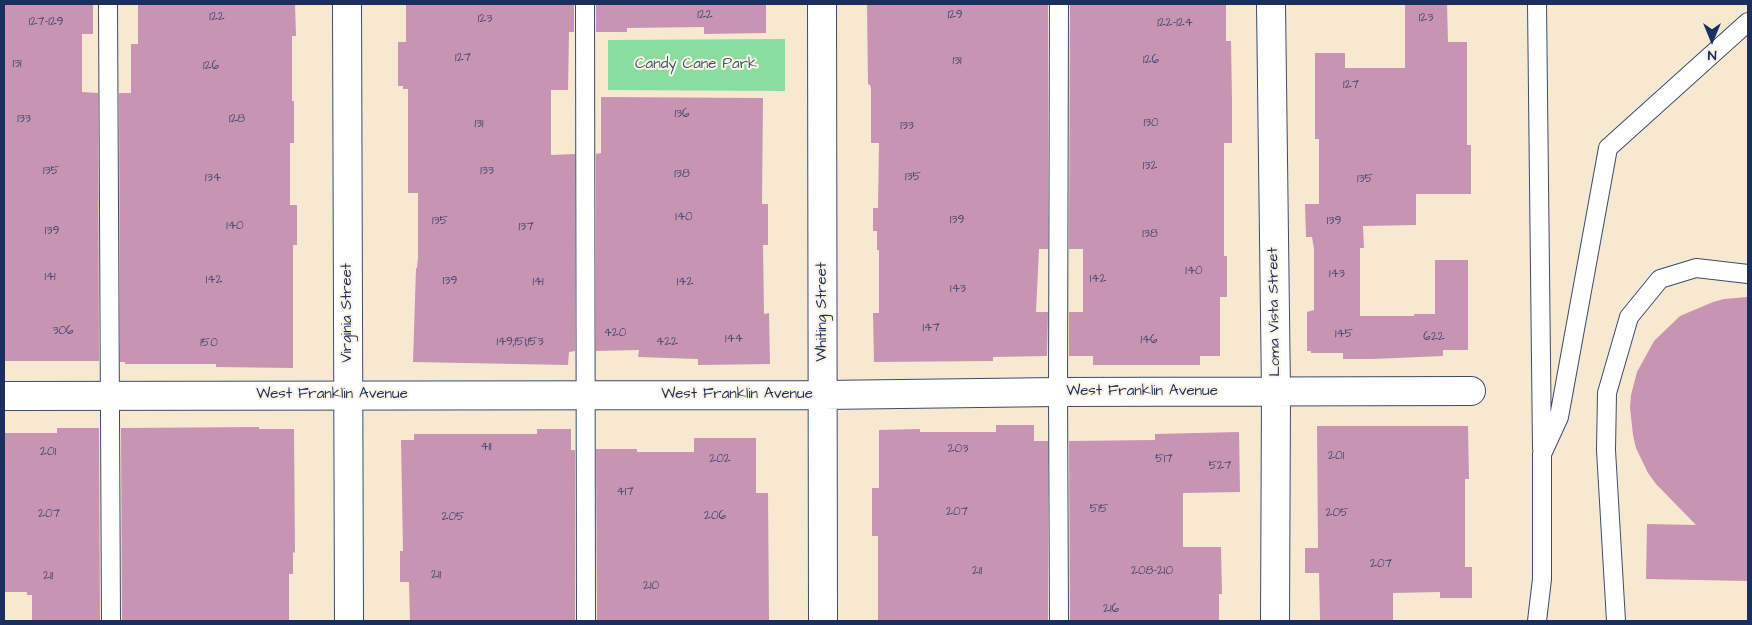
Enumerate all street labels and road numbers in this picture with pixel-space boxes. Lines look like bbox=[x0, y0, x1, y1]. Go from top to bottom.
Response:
street label: Loma Vista Street bbox=[1265, 247, 1285, 377]
street label: Whiting Street bbox=[814, 262, 832, 362]
street label: Virginia Street bbox=[339, 263, 357, 363]
street label: West Franklin Avenue bbox=[1066, 383, 1218, 401]
street label: West Franklin Avenue bbox=[256, 386, 408, 404]
street label: West Franklin Avenue bbox=[661, 386, 813, 404]

